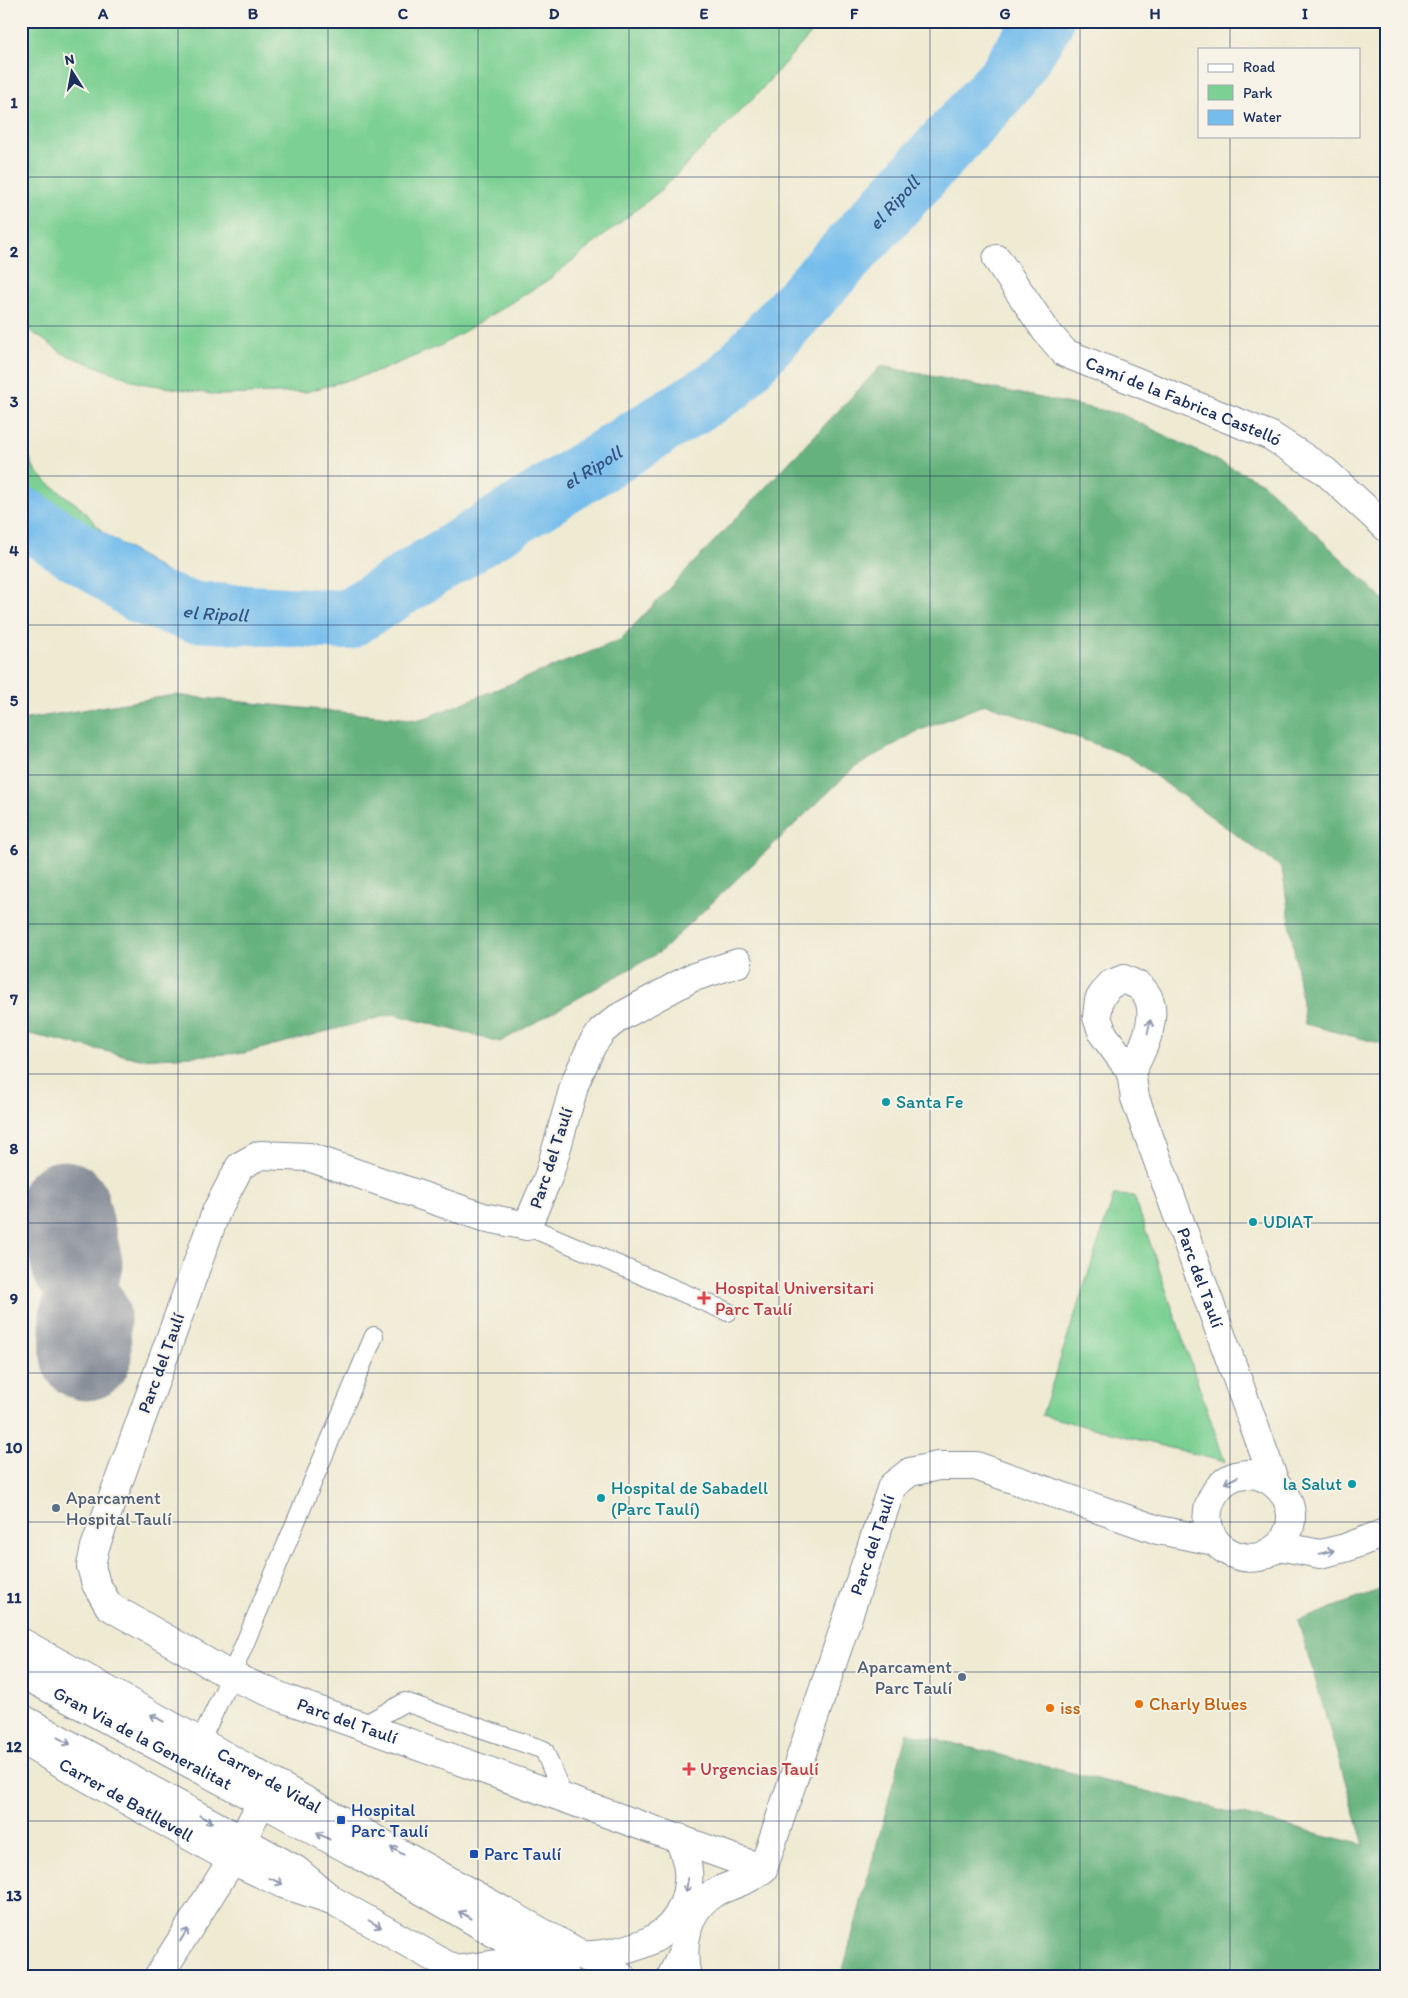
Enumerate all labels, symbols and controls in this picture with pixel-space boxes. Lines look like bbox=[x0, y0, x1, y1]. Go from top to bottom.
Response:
text: A bbox=[97, 4, 109, 23]
text: B bbox=[248, 4, 259, 23]
text: C bbox=[398, 4, 409, 23]
text: D bbox=[549, 4, 560, 23]
text: E bbox=[700, 4, 709, 23]
text: F bbox=[850, 4, 859, 23]
text: G bbox=[999, 4, 1011, 23]
text: H bbox=[1149, 4, 1161, 23]
text: I bbox=[1302, 4, 1308, 23]
north arrow bbox=[48, 48, 98, 98]
legend bbox=[1198, 48, 1360, 138]
text: N bbox=[63, 50, 76, 69]
text: Road bbox=[1243, 58, 1276, 76]
text: Park bbox=[1243, 84, 1273, 102]
text: 1 bbox=[10, 93, 18, 112]
text: Water bbox=[1243, 108, 1282, 126]
water label: el Ripoll bbox=[863, 170, 925, 234]
text: 2 bbox=[10, 242, 19, 261]
street label: Camí de la Fabrica Castelló bbox=[1082, 351, 1286, 451]
text: 3 bbox=[10, 392, 19, 411]
water label: el Ripoll bbox=[558, 440, 627, 494]
text: 4 bbox=[9, 541, 19, 560]
water label: el Ripoll bbox=[180, 598, 250, 626]
text: 5 bbox=[10, 691, 19, 710]
text: 6 bbox=[10, 840, 19, 859]
text: 7 bbox=[9, 990, 18, 1009]
one-way arrow bbox=[1145, 1019, 1154, 1035]
place label: Santa Fe bbox=[896, 1091, 963, 1113]
marker: Santa Fe bbox=[880, 1096, 892, 1108]
street label: Parc del Taulí bbox=[524, 1104, 578, 1211]
text: 8 bbox=[10, 1139, 19, 1158]
place label: UDIAT bbox=[1263, 1211, 1313, 1233]
marker: UDIAT bbox=[1247, 1216, 1259, 1228]
street label: Parc del Taulí bbox=[1172, 1224, 1229, 1331]
place label: Hospital Universitari Parc Taulí bbox=[715, 1277, 874, 1320]
text: 9 bbox=[10, 1289, 18, 1308]
marker: Hospital Universitari Parc Taulí bbox=[697, 1291, 711, 1305]
street label: Parc del Taulí bbox=[133, 1310, 189, 1416]
text: 10 bbox=[5, 1438, 23, 1457]
place label: la Salut bbox=[1283, 1473, 1342, 1495]
one-way arrow bbox=[1224, 1476, 1239, 1485]
place label: Hospital de Sabadell (Parc Taulí) bbox=[611, 1477, 768, 1520]
marker: la Salut bbox=[1346, 1478, 1358, 1490]
place label: Aparcament Hospital Taulí bbox=[66, 1487, 172, 1530]
street label: Parc del Taulí bbox=[845, 1491, 900, 1598]
marker: Hospital de Sabadell (Parc Taulí) bbox=[595, 1492, 607, 1504]
marker: Aparcament Hospital Taulí bbox=[50, 1502, 62, 1514]
one-way arrow bbox=[1318, 1547, 1334, 1556]
text: 11 bbox=[7, 1588, 22, 1607]
place label: Aparcament Parc Taulí bbox=[857, 1656, 952, 1699]
marker: Aparcament Parc Taulí bbox=[956, 1671, 968, 1683]
street label: Gran Via de la Generalitat bbox=[49, 1681, 236, 1795]
street label: Parc del Taulí bbox=[294, 1693, 401, 1749]
place label: Charly Blues bbox=[1149, 1693, 1247, 1715]
place label: iss bbox=[1060, 1697, 1081, 1719]
marker: Charly Blues bbox=[1133, 1698, 1145, 1710]
marker: iss bbox=[1044, 1702, 1056, 1714]
one-way arrow bbox=[151, 1713, 165, 1723]
text: 12 bbox=[6, 1737, 23, 1756]
one-way arrow bbox=[56, 1737, 71, 1746]
street label: Carrer de Vidal bbox=[213, 1742, 325, 1818]
street label: Carrer de Batllevell bbox=[55, 1753, 197, 1847]
place label: Urgencias Taulí bbox=[700, 1758, 819, 1780]
marker: Urgencias Taulí bbox=[682, 1762, 696, 1776]
place label: Hospital Parc Taulí bbox=[351, 1799, 429, 1842]
one-way arrow bbox=[199, 1814, 214, 1824]
marker: Hospital Parc Taulí bbox=[335, 1814, 347, 1826]
one-way arrow bbox=[316, 1831, 331, 1840]
place label: Parc Taulí bbox=[484, 1843, 562, 1865]
one-way arrow bbox=[390, 1846, 405, 1856]
marker: Parc Taulí bbox=[468, 1848, 480, 1860]
one-way arrow bbox=[268, 1876, 283, 1886]
one-way arrow bbox=[681, 1876, 691, 1892]
text: 13 bbox=[6, 1886, 22, 1905]
one-way arrow bbox=[458, 1910, 472, 1920]
one-way arrow bbox=[367, 1920, 381, 1930]
one-way arrow bbox=[179, 1929, 189, 1943]

